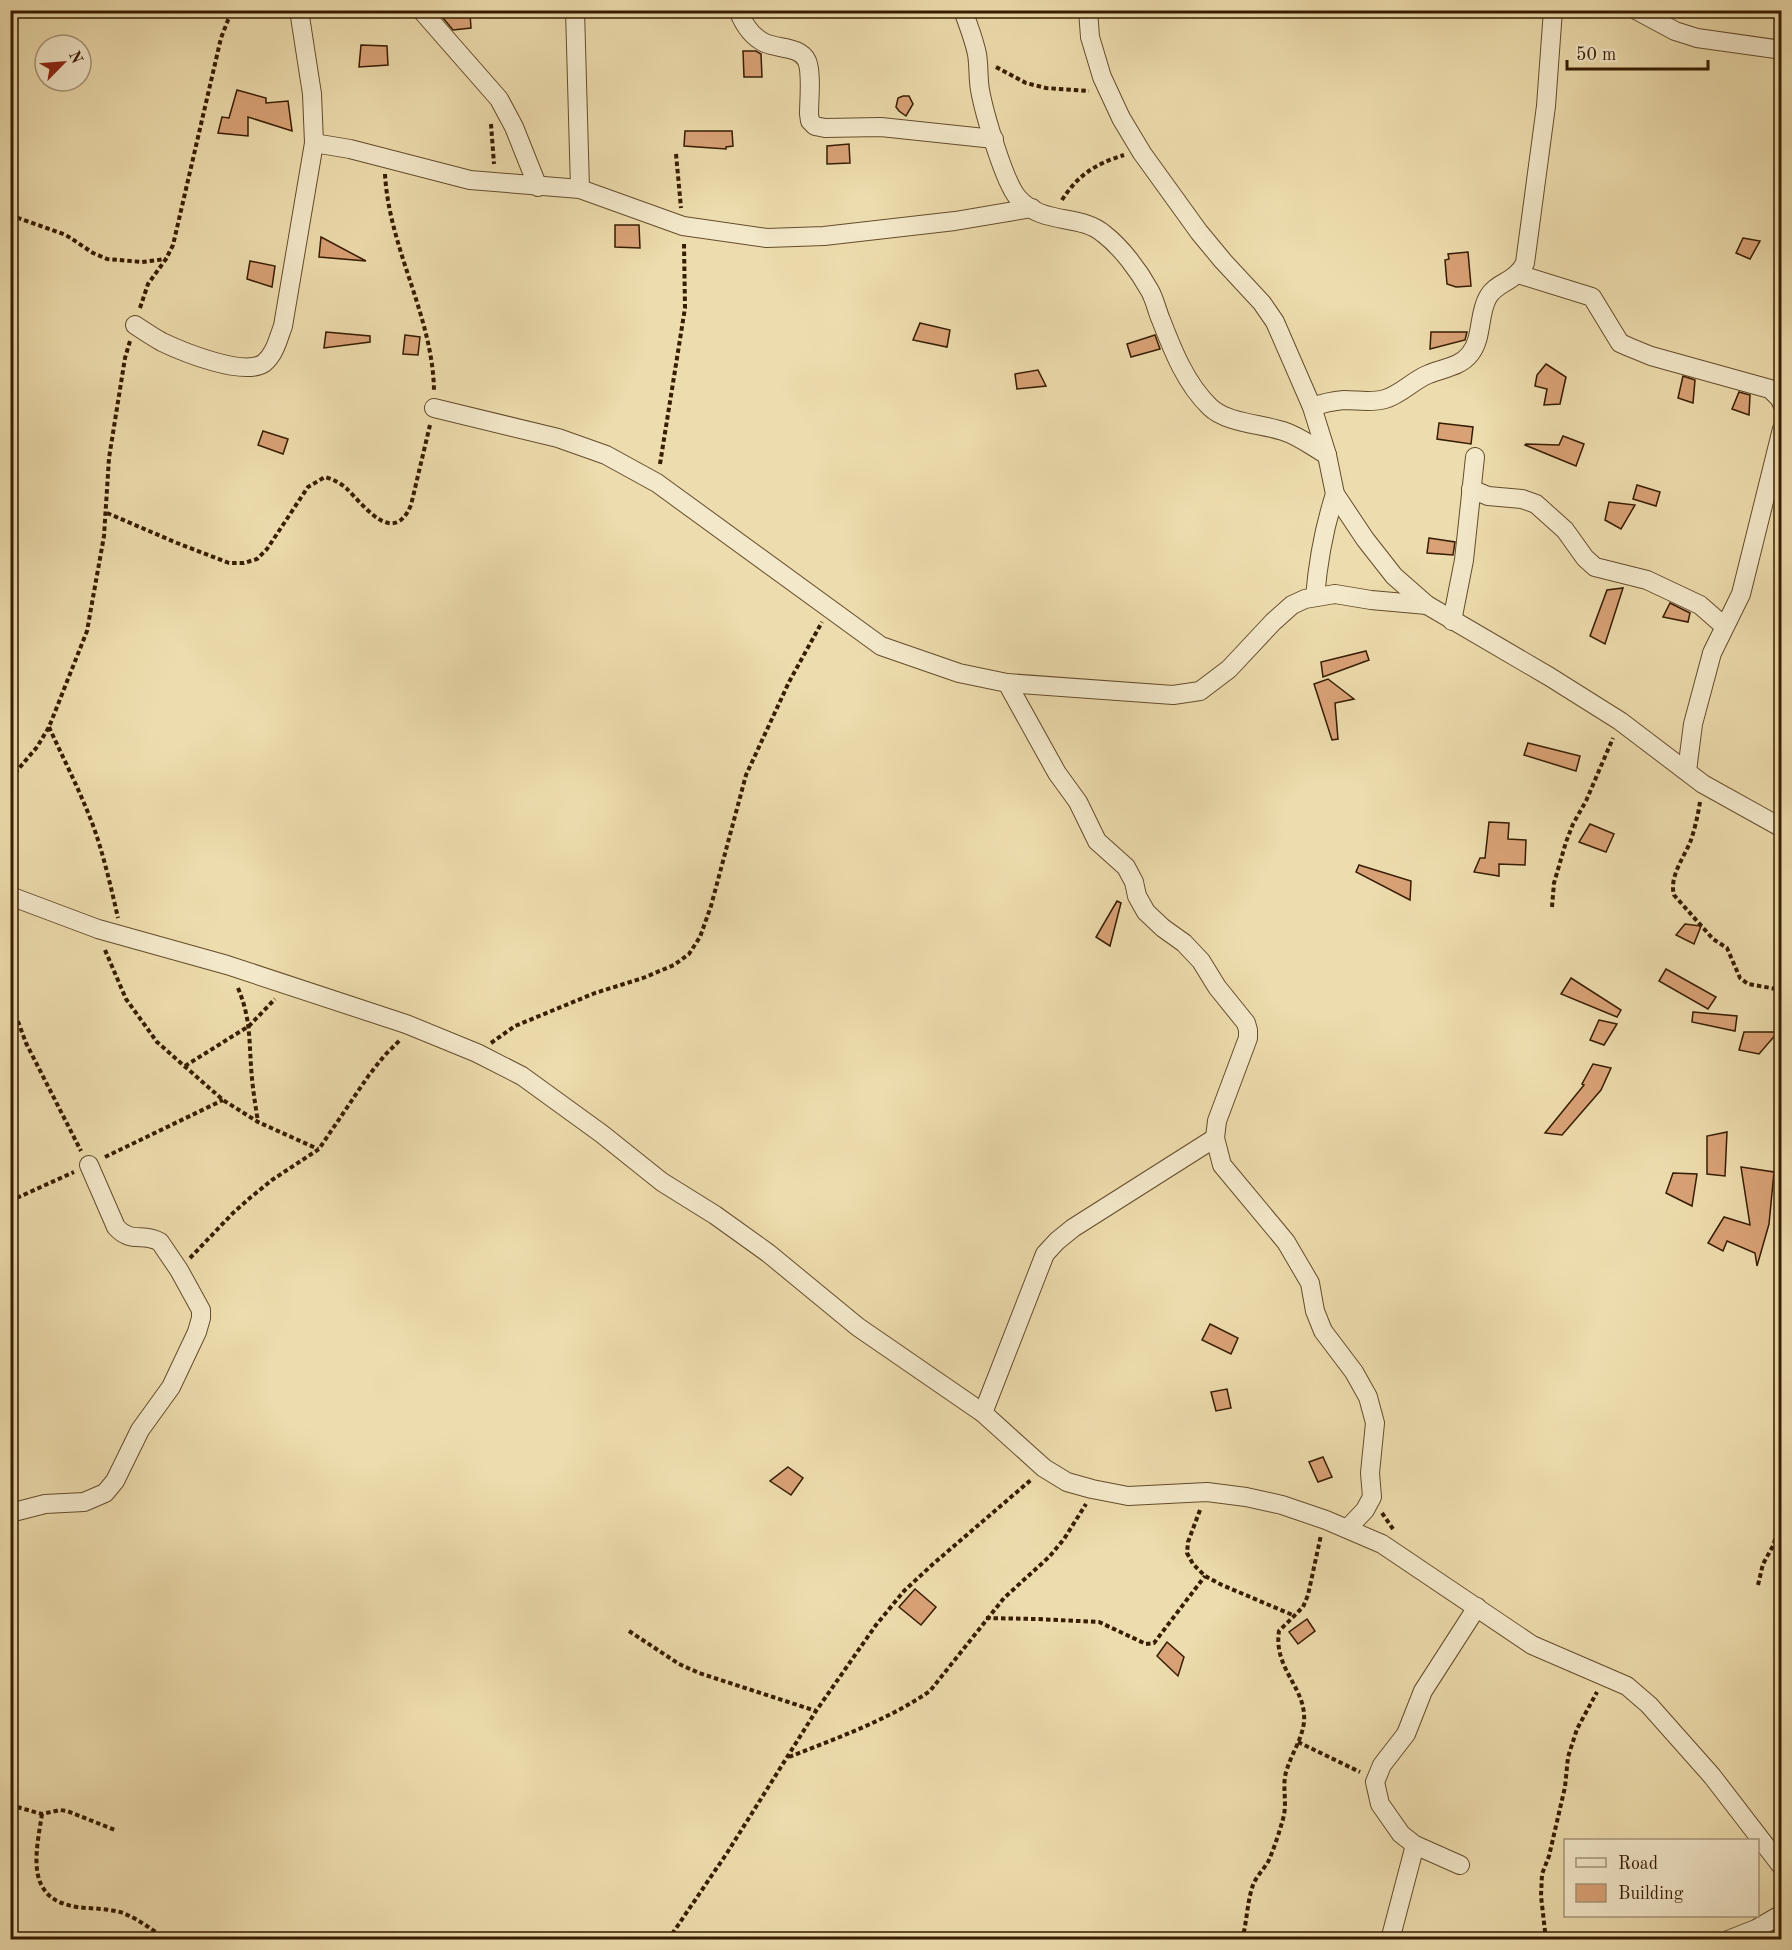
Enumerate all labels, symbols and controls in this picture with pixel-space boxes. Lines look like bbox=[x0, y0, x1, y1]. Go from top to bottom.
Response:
north arrow bbox=[33, 33, 93, 93]
scale bar bbox=[1567, 33, 1708, 71]
text: 50 m bbox=[1576, 46, 1616, 64]
text: N bbox=[65, 49, 85, 67]
legend bbox=[1564, 1839, 1759, 1917]
text: Road bbox=[1618, 1855, 1658, 1873]
text: Building bbox=[1618, 1885, 1684, 1903]

